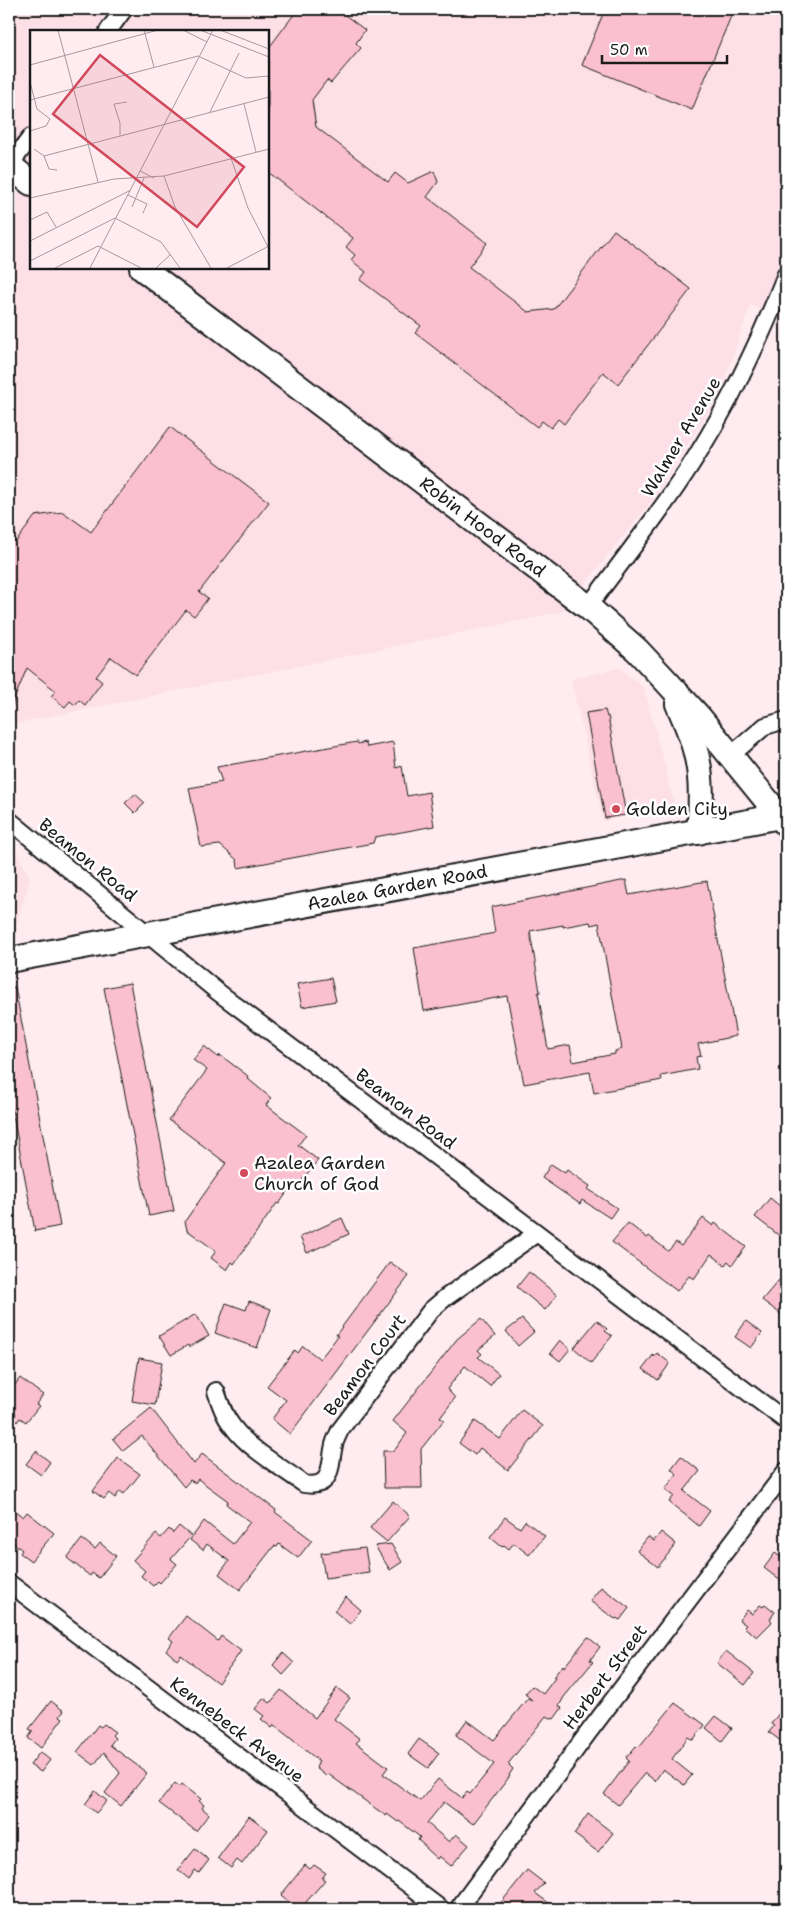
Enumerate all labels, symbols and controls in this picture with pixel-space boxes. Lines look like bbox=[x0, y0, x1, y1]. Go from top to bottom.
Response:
inset map bbox=[30, 30, 269, 269]
scale bar bbox=[602, 32, 728, 64]
text: 50 m bbox=[610, 40, 648, 60]
street label: Walmer Avenue bbox=[636, 372, 726, 502]
street label: Robin Hood Road bbox=[415, 471, 551, 583]
place label: Golden City bbox=[626, 797, 728, 821]
marker: Golden City bbox=[610, 803, 622, 815]
street label: Beamon Road bbox=[34, 813, 142, 907]
street label: Azalea Garden Road bbox=[305, 859, 489, 916]
street label: Beamon Road bbox=[351, 1063, 461, 1155]
place label: Azalea Garden Church of God bbox=[254, 1151, 385, 1196]
marker: Azalea Garden Church of God bbox=[238, 1167, 250, 1179]
street label: Beamon Court bbox=[318, 1309, 412, 1421]
street label: Herbert Street bbox=[557, 1619, 653, 1735]
street label: Kennebeck Avenue bbox=[165, 1672, 309, 1788]

